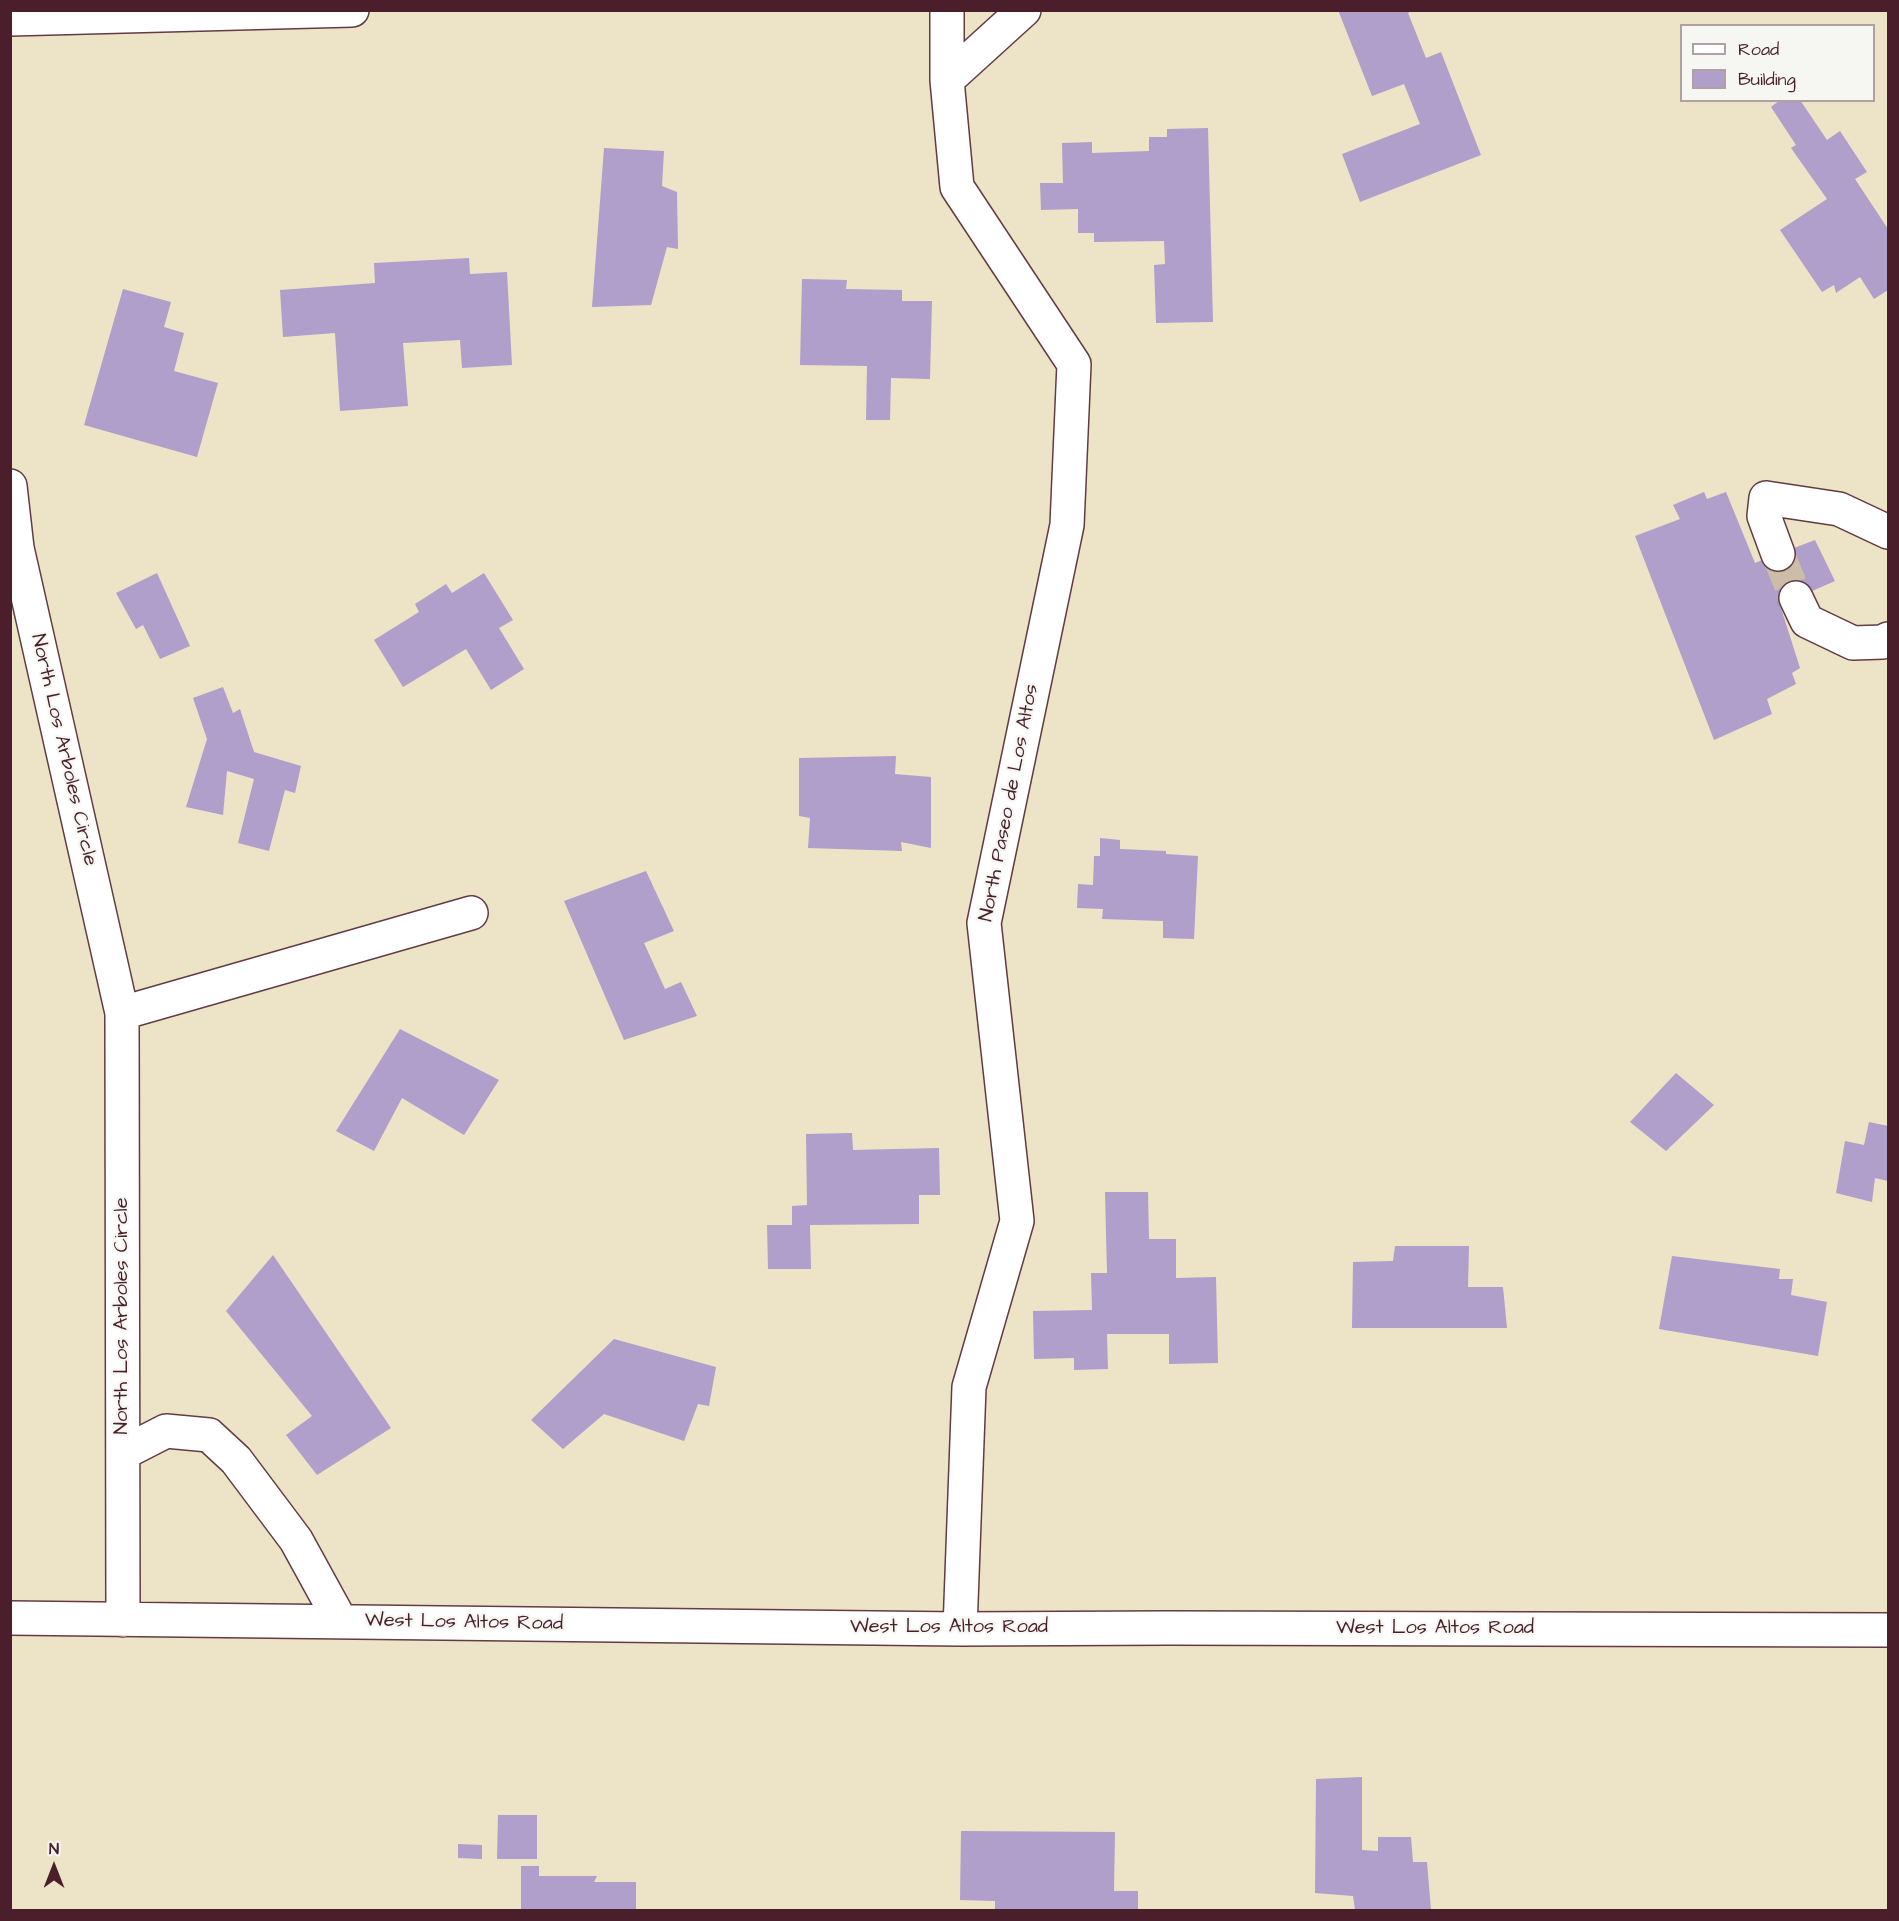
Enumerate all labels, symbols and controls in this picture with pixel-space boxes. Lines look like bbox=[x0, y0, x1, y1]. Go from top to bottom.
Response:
legend bbox=[1680, 24, 1875, 102]
text: Road bbox=[1738, 37, 1779, 62]
text: Building bbox=[1738, 67, 1796, 92]
street label: North Los Arboles Circle bbox=[25, 632, 101, 868]
street label: North Paseo de Los Altos bbox=[975, 682, 1045, 924]
street label: North Los Arboles Circle bbox=[111, 1197, 135, 1435]
street label: West Los Altos Road bbox=[365, 1609, 563, 1637]
street label: West Los Altos Road bbox=[850, 1616, 1048, 1640]
street label: West Los Altos Road bbox=[1336, 1617, 1534, 1641]
north arrow bbox=[24, 1837, 84, 1897]
text: N bbox=[49, 1838, 59, 1860]

